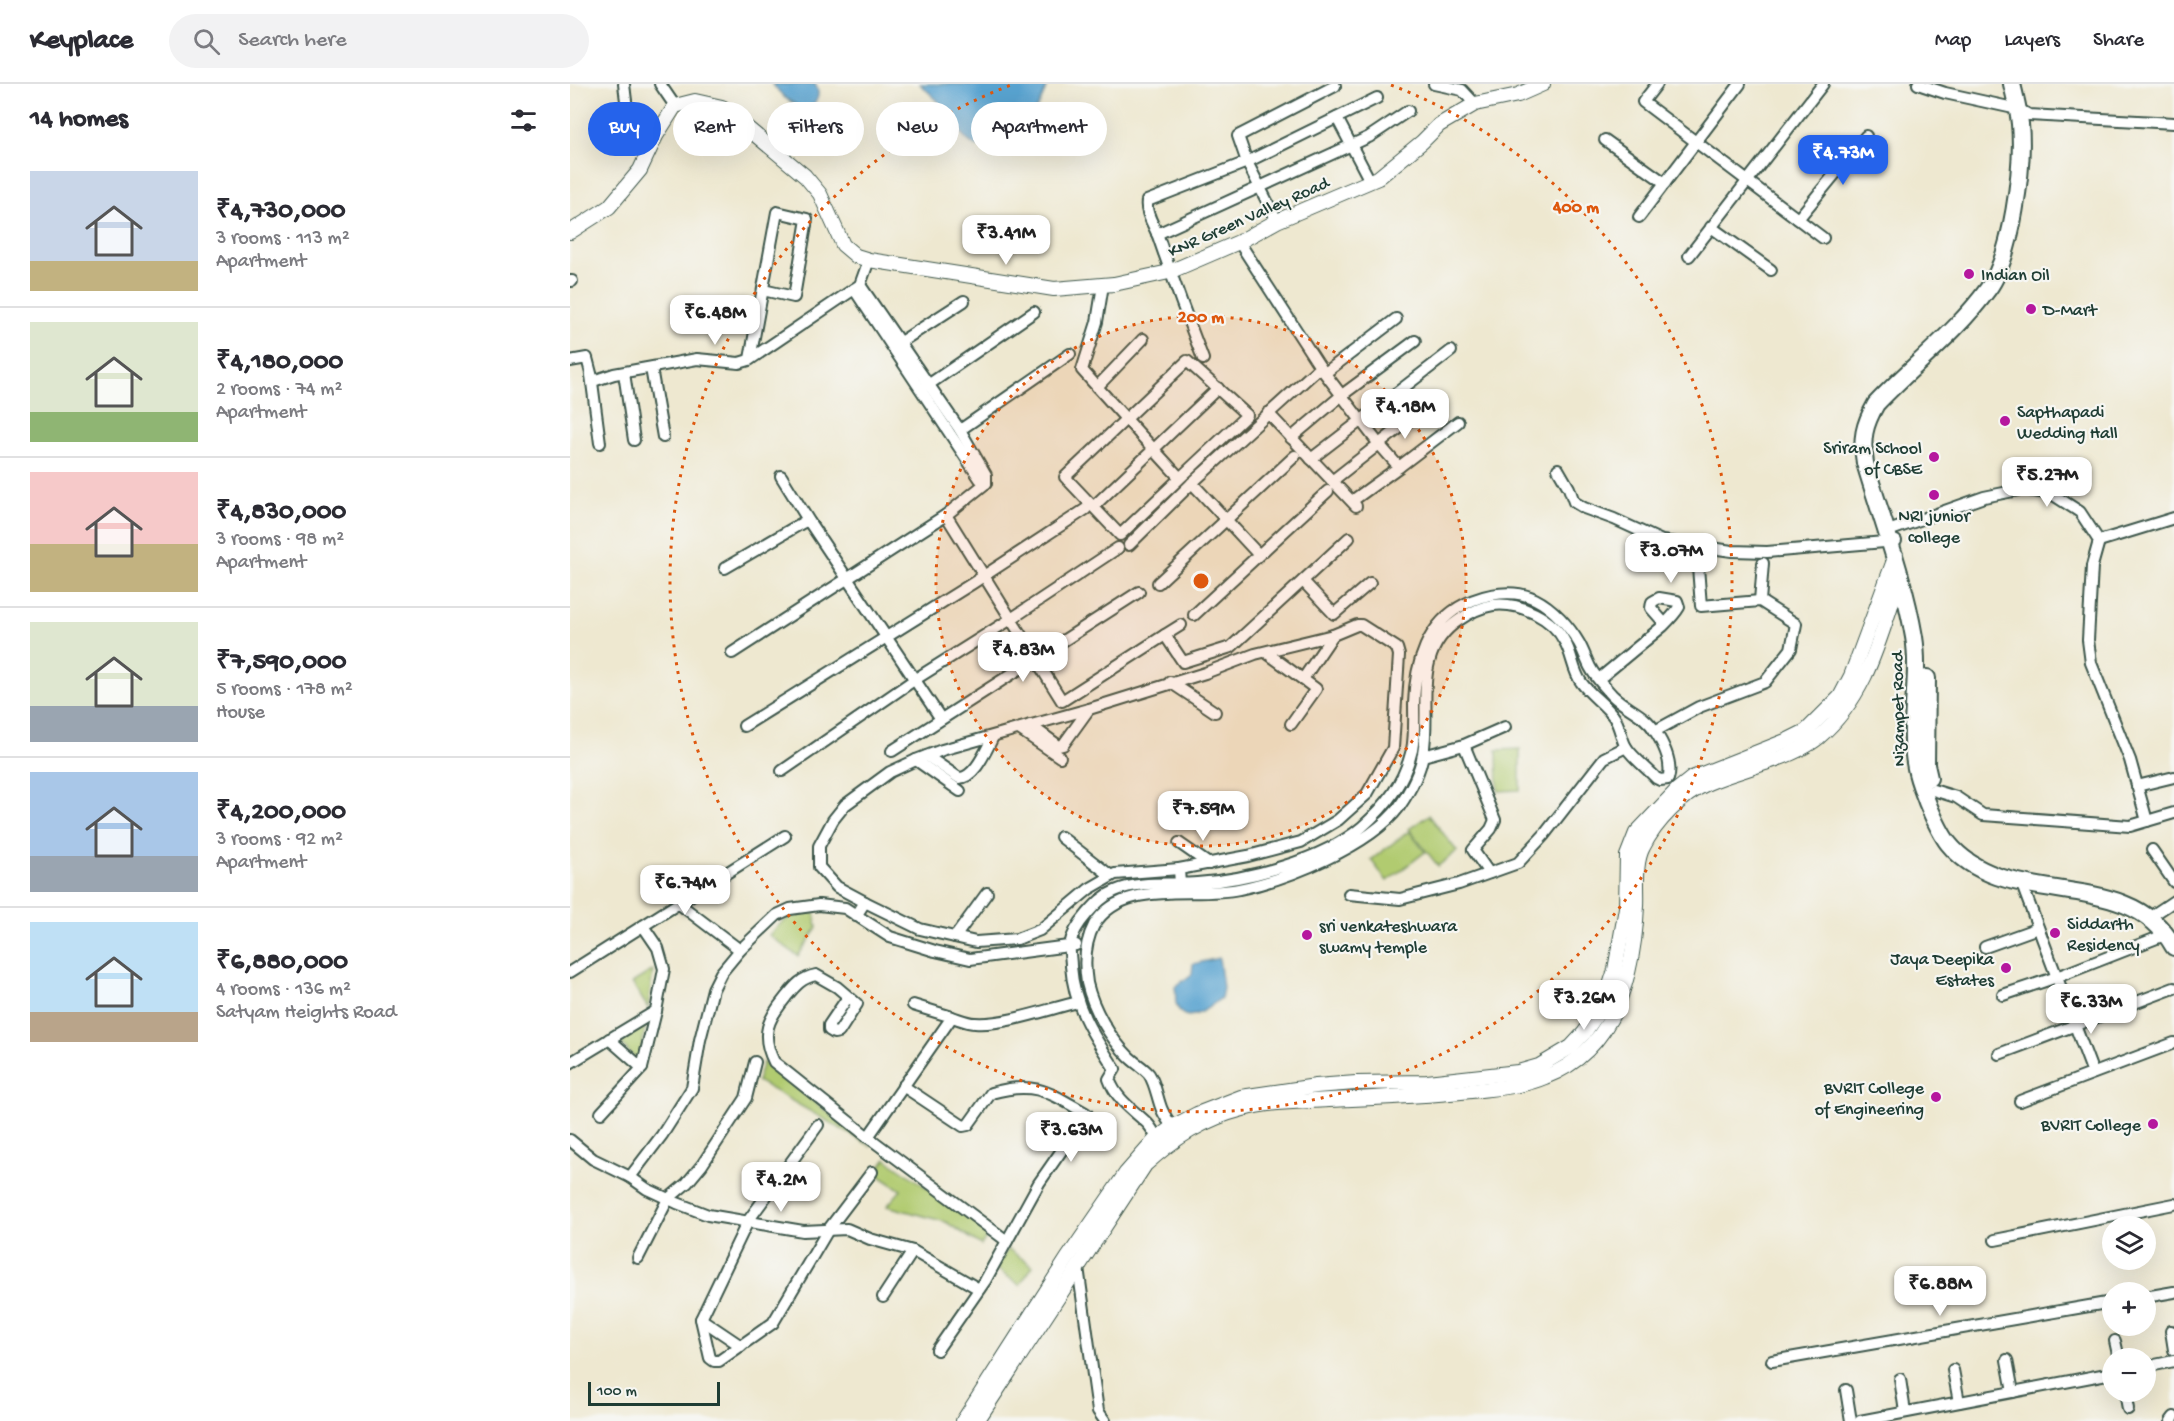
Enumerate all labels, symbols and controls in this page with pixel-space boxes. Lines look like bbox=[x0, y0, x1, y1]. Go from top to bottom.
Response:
search box bbox=[169, 14, 589, 68]
text: Keyplace bbox=[30, 25, 133, 58]
icon: search bbox=[190, 25, 223, 58]
text: Search here bbox=[238, 28, 347, 54]
text: Map bbox=[1935, 29, 1971, 54]
text: Layers bbox=[2004, 29, 2060, 54]
text: Share bbox=[2093, 29, 2144, 54]
chip: Buy bbox=[588, 102, 661, 156]
chip: Rent bbox=[673, 102, 755, 156]
chip: Filters bbox=[767, 102, 864, 156]
chip: New bbox=[876, 102, 959, 156]
chip: Apartment bbox=[971, 102, 1107, 156]
icon: filters bbox=[507, 104, 540, 137]
text: 14 homes bbox=[30, 105, 128, 136]
pin: ₹4.73M bbox=[1794, 135, 1892, 186]
text: ₹4.73M bbox=[1812, 143, 1874, 166]
street label: KNR Green Valley Road bbox=[1165, 173, 1334, 263]
icon: home bbox=[78, 195, 150, 267]
text: ₹4,730,000 bbox=[216, 197, 346, 228]
text: 400 m bbox=[1552, 198, 1599, 219]
pin: ₹3.41M bbox=[957, 215, 1055, 266]
text: ₹3.41M bbox=[976, 223, 1036, 246]
text: 3 rooms · 113 m² bbox=[216, 228, 350, 251]
text: Apartment bbox=[216, 251, 306, 274]
place label: Indian Oil bbox=[1981, 266, 2050, 287]
marker: Indian Oil bbox=[1962, 267, 1976, 281]
pin: ₹6.48M bbox=[666, 295, 764, 346]
place label: D-Mart bbox=[2042, 301, 2098, 322]
marker: D-Mart bbox=[2024, 302, 2038, 316]
text: ₹6.48M bbox=[684, 303, 746, 326]
text: 200 m bbox=[1178, 308, 1224, 329]
icon: home bbox=[78, 346, 150, 418]
text: ₹4,180,000 bbox=[216, 348, 343, 379]
text: 2 rooms · 74 m² bbox=[216, 379, 342, 402]
pin: ₹4.18M bbox=[1356, 389, 1454, 440]
text: ₹4.18M bbox=[1375, 397, 1435, 420]
text: Apartment bbox=[216, 402, 306, 425]
place label: Sapthapadi Wedding Hall bbox=[2017, 403, 2118, 445]
marker: Sapthapadi Wedding Hall bbox=[1998, 414, 2012, 428]
place label: Sriram School of CBSE bbox=[1823, 439, 1923, 481]
marker: Sriram School of CBSE bbox=[1927, 450, 1941, 464]
pin: ₹5.27M bbox=[1998, 457, 2096, 508]
text: ₹5.27M bbox=[2016, 465, 2078, 488]
marker: NRI junior college bbox=[1927, 488, 1941, 502]
icon: home bbox=[78, 496, 150, 568]
text: ₹4,830,000 bbox=[216, 498, 346, 529]
place label: NRI junior college bbox=[1898, 507, 1971, 549]
text: 3 rooms · 98 m² bbox=[216, 529, 344, 552]
pin: ₹3.07M bbox=[1622, 533, 1720, 584]
text: ₹3.07M bbox=[1639, 541, 1703, 564]
text: Apartment bbox=[216, 552, 306, 575]
centre of rings bbox=[1191, 571, 1211, 591]
pin: ₹4.83M bbox=[974, 632, 1072, 683]
text: ₹4.83M bbox=[992, 640, 1054, 663]
icon: home bbox=[78, 646, 150, 718]
text: ₹7,590,000 bbox=[216, 648, 346, 679]
street label: Nizampet Road bbox=[1888, 650, 1911, 767]
text: 5 rooms · 178 m² bbox=[216, 679, 353, 702]
text: House bbox=[216, 702, 265, 725]
pin: ₹7.59M bbox=[1154, 791, 1252, 842]
icon: home bbox=[78, 796, 150, 868]
text: ₹4,200,000 bbox=[216, 798, 346, 829]
text: ₹7.59M bbox=[1172, 799, 1234, 822]
text: 3 rooms · 92 m² bbox=[216, 829, 343, 852]
text: Apartment bbox=[216, 852, 306, 875]
pin: ₹6.74M bbox=[636, 865, 734, 916]
text: ₹6.74M bbox=[654, 873, 716, 896]
place label: Siddarth Residency bbox=[2067, 915, 2140, 957]
place label: sri venkateshwara swamy temple bbox=[1319, 917, 1458, 959]
marker: Siddarth Residency bbox=[2048, 926, 2062, 940]
marker: sri venkateshwara swamy temple bbox=[1300, 928, 1314, 942]
icon: home bbox=[78, 946, 150, 1018]
text: ₹6,880,000 bbox=[216, 948, 348, 979]
place label: Jaya Deepika Estates bbox=[1890, 950, 1995, 992]
marker: Jaya Deepika Estates bbox=[1999, 961, 2013, 975]
text: 4 rooms · 136 m² bbox=[216, 979, 351, 1002]
pin: ₹3.26M bbox=[1535, 980, 1633, 1031]
pin: ₹6.33M bbox=[2042, 984, 2140, 1035]
text: ₹3.26M bbox=[1553, 988, 1615, 1011]
text: ₹6.33M bbox=[2060, 992, 2122, 1015]
text: Satyam Heights Road bbox=[216, 1002, 397, 1025]
place label: BVRIT College of Engineering bbox=[1815, 1079, 1925, 1121]
marker: BVRIT College of Engineering bbox=[1929, 1090, 1943, 1104]
pin: ₹3.63M bbox=[1022, 1112, 1120, 1163]
place label: BVRIT College bbox=[2040, 1116, 2142, 1137]
marker: BVRIT College bbox=[2146, 1117, 2160, 1131]
text: ₹3.63M bbox=[1040, 1120, 1102, 1143]
pin: ₹4.2M bbox=[739, 1162, 823, 1213]
text: ₹4.2M bbox=[756, 1170, 806, 1193]
map controls bbox=[2102, 1216, 2156, 1402]
button: layers bbox=[2102, 1216, 2156, 1270]
pin: ₹6.88M bbox=[1891, 1266, 1989, 1317]
text: ₹6.88M bbox=[1908, 1274, 1972, 1297]
button: + bbox=[2102, 1282, 2156, 1336]
button: − bbox=[2102, 1348, 2156, 1402]
scale bar bbox=[588, 1379, 720, 1406]
text: 100 m bbox=[597, 1383, 637, 1402]

